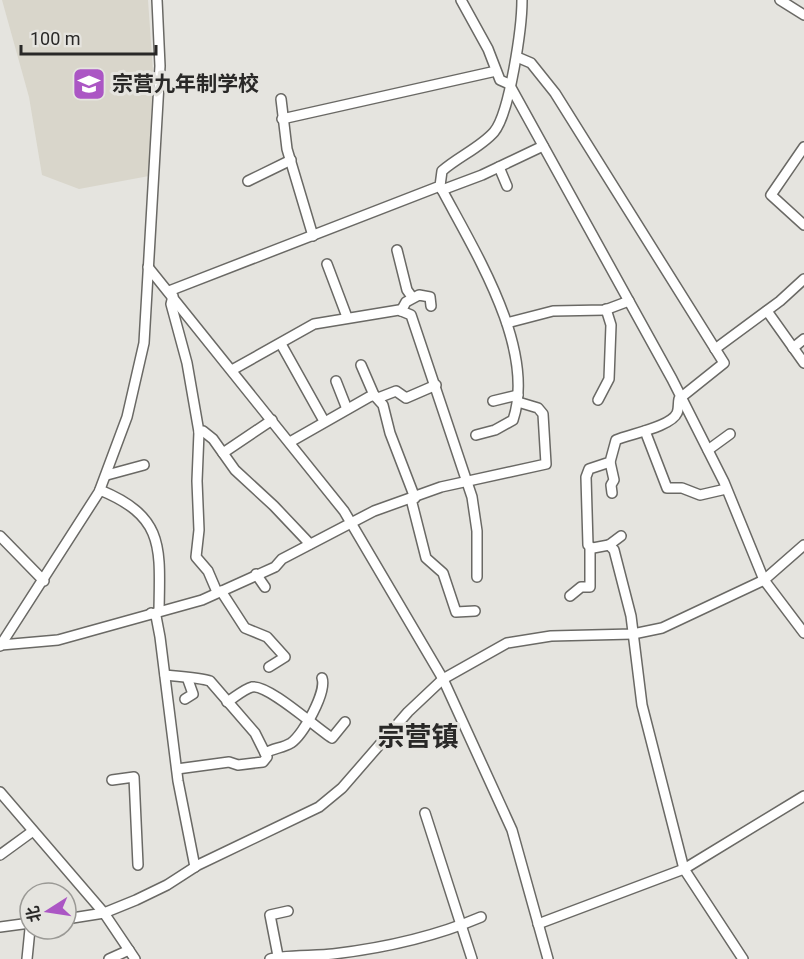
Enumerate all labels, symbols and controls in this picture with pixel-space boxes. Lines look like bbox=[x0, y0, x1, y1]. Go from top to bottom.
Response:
scale bar bbox=[21, 18, 156, 56]
text: 100 m bbox=[30, 28, 81, 49]
school or university icon: 宗营九年制学校 bbox=[71, 66, 107, 102]
place label: 宗营九年制学校 bbox=[112, 72, 259, 96]
district label: 宗营镇 bbox=[378, 721, 459, 753]
north arrow bbox=[18, 881, 78, 941]
text: 北 bbox=[23, 904, 45, 924]

